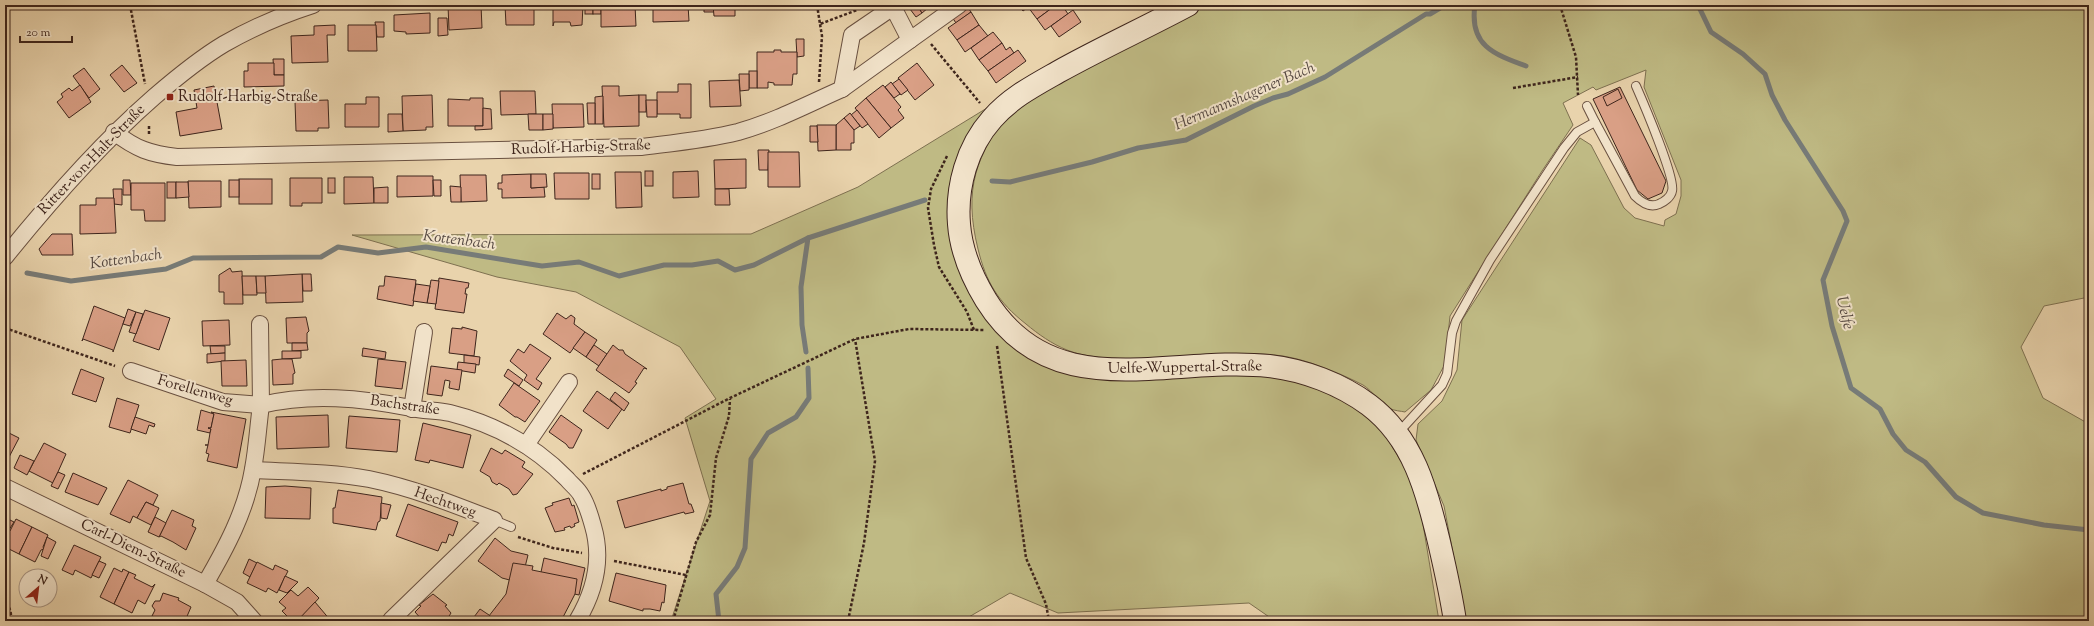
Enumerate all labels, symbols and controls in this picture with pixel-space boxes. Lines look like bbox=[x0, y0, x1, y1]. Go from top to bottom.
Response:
scale bar bbox=[20, 18, 72, 44]
text: 20 m bbox=[26, 24, 51, 42]
water label: Hermannshagener Bach bbox=[1171, 57, 1319, 137]
place label: Rudolf-Harbig-Straße bbox=[178, 87, 318, 108]
marker: Rudolf-Harbig-Straße bbox=[165, 92, 175, 102]
street label: Ritter-von-Halt-Straße bbox=[34, 100, 150, 220]
street label: Rudolf-Harbig-Straße bbox=[511, 135, 651, 161]
water label: Kottenbach bbox=[422, 225, 497, 257]
water label: Kottenbach bbox=[88, 244, 164, 276]
water label: Uelfe bbox=[1829, 294, 1859, 332]
street label: Uelfe-Wuppertal-Straße bbox=[1108, 356, 1262, 380]
street label: Forellenweg bbox=[155, 370, 235, 412]
street label: Bachstraße bbox=[369, 391, 441, 421]
street label: Hechtweg bbox=[411, 483, 479, 523]
street label: Carl-Diem-Straße bbox=[77, 514, 189, 584]
north arrow bbox=[18, 568, 58, 608]
text: N bbox=[34, 570, 50, 589]

